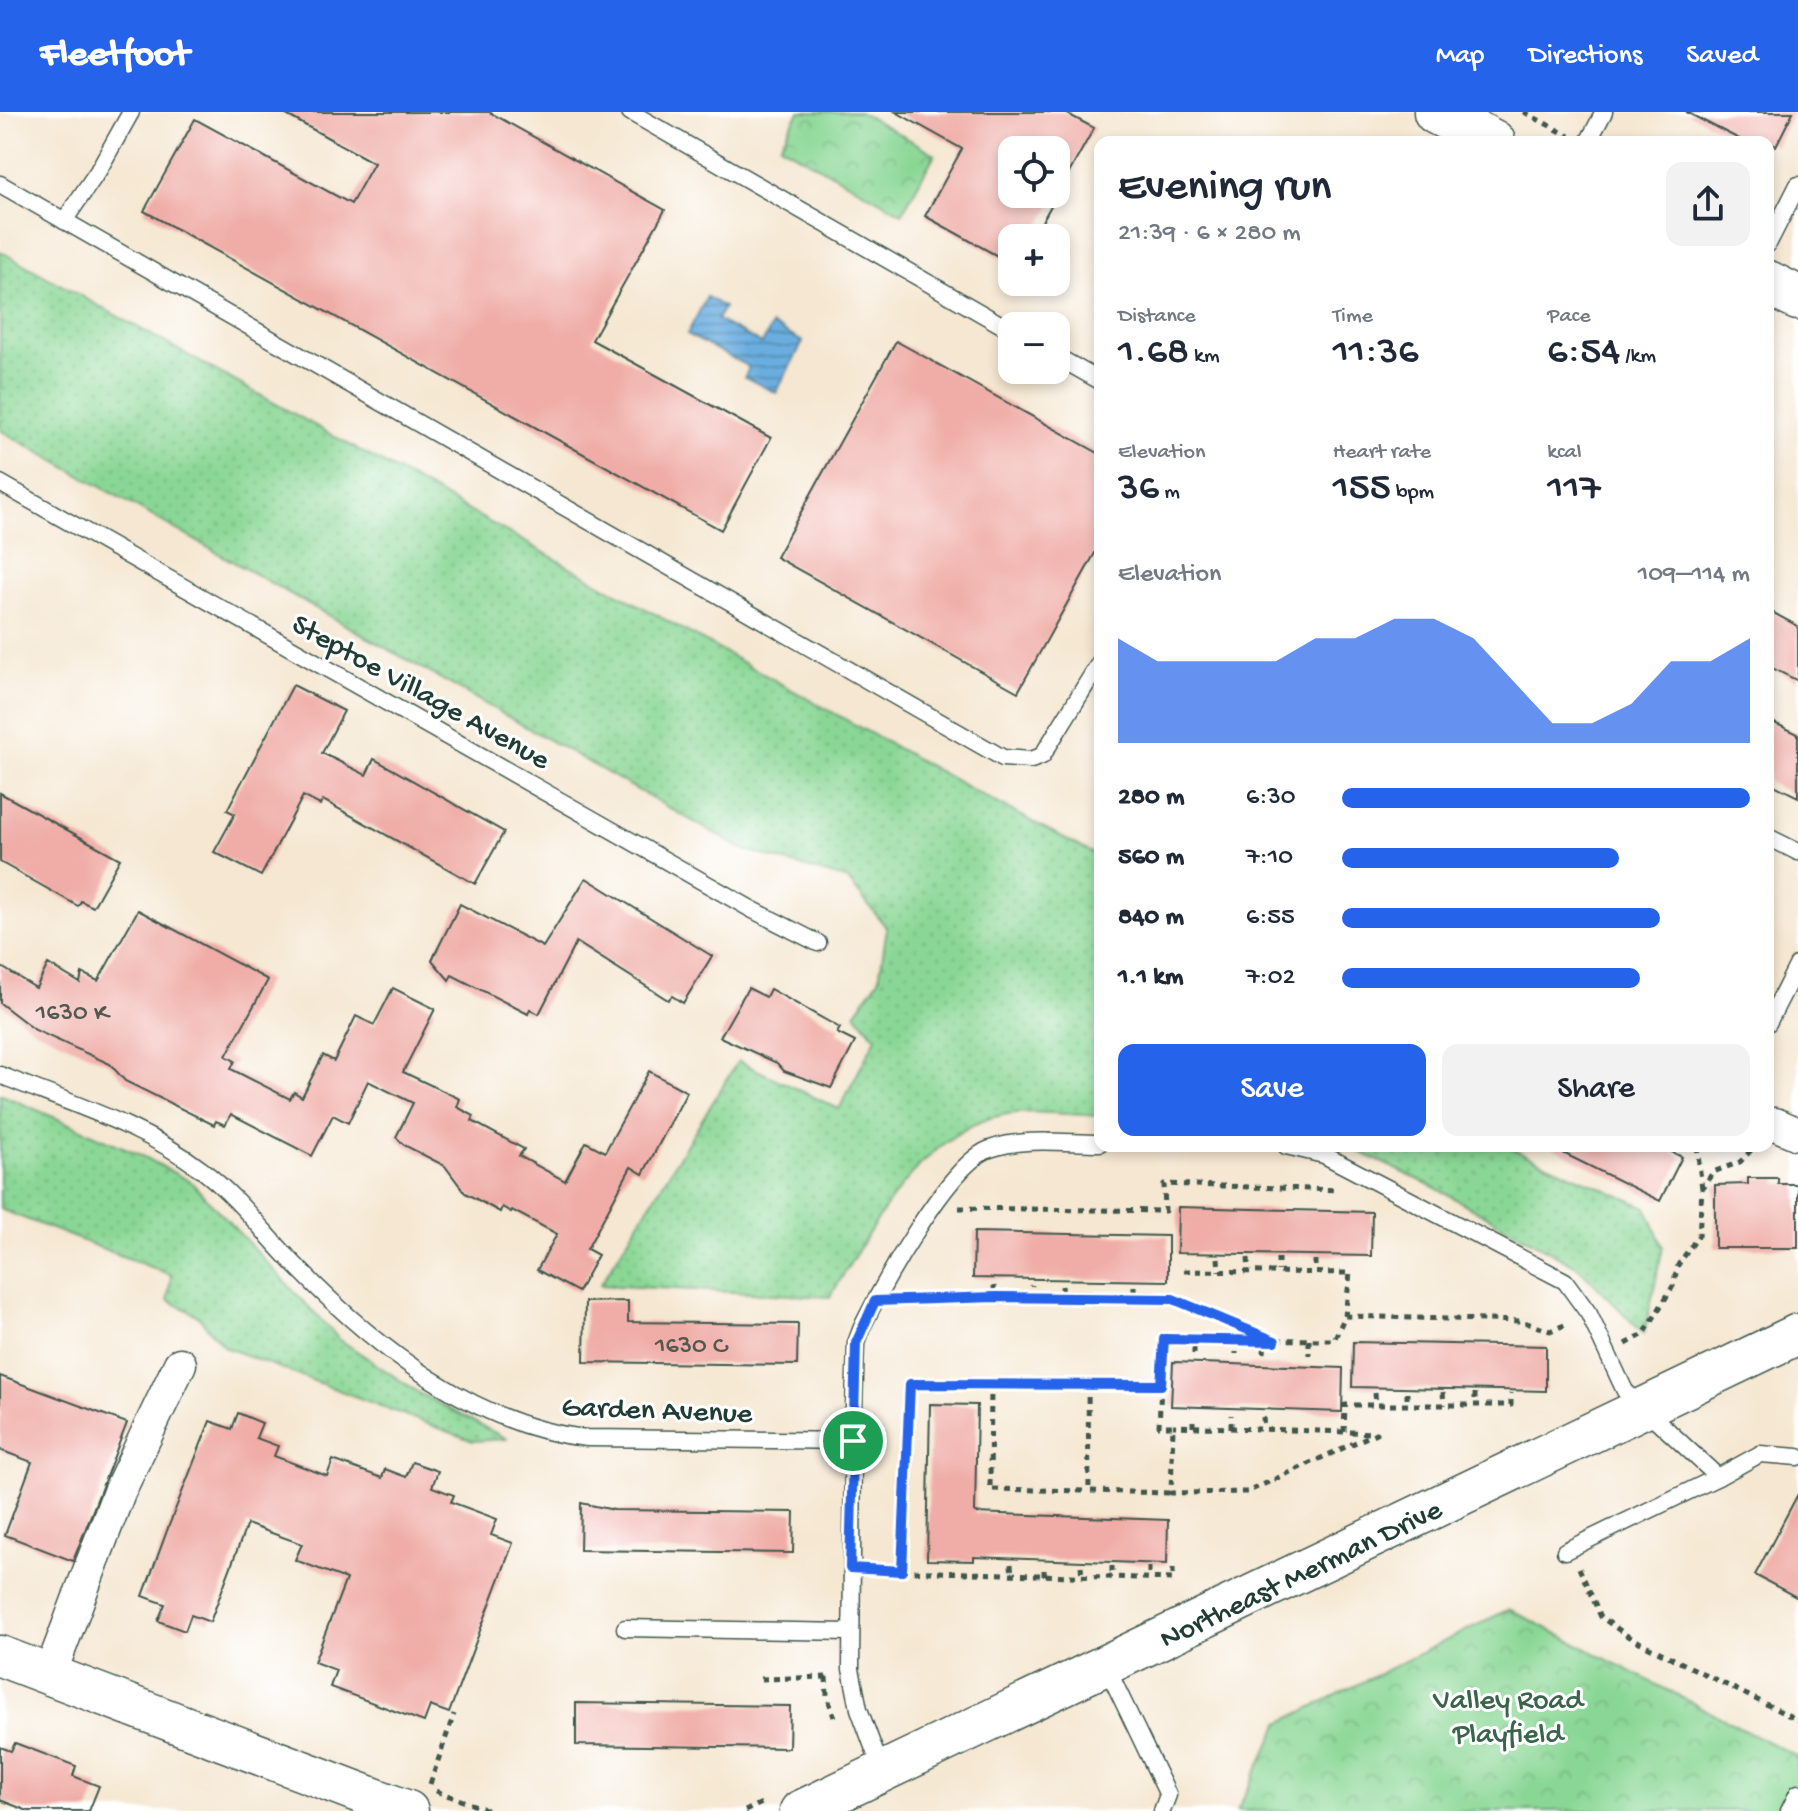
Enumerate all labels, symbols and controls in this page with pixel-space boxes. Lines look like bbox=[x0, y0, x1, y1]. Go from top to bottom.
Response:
text: Fleetfoot bbox=[40, 34, 189, 78]
text: Map bbox=[1436, 40, 1484, 73]
text: Directions bbox=[1528, 40, 1642, 73]
text: Saved bbox=[1686, 40, 1758, 73]
map controls bbox=[998, 136, 1070, 384]
button: locate bbox=[998, 136, 1070, 208]
button: share bbox=[1666, 162, 1750, 246]
text: Evening run bbox=[1118, 163, 1331, 215]
text: 21:39 · 6 × 280 m bbox=[1118, 219, 1301, 250]
button: + bbox=[998, 224, 1070, 296]
text: Distance bbox=[1118, 304, 1196, 330]
text: Time bbox=[1333, 304, 1373, 330]
text: Pace bbox=[1547, 304, 1591, 330]
button: − bbox=[998, 312, 1070, 384]
text: 1.68 bbox=[1118, 330, 1189, 377]
text: 11:36 bbox=[1333, 330, 1419, 377]
text: 6:54 bbox=[1547, 330, 1620, 377]
text: km bbox=[1189, 344, 1220, 370]
text: /km bbox=[1620, 344, 1656, 370]
text: Elevation bbox=[1118, 440, 1205, 466]
text: Heart rate bbox=[1333, 440, 1431, 466]
text: kcal bbox=[1547, 440, 1582, 466]
text: 36 bbox=[1118, 466, 1159, 513]
text: 155 bbox=[1333, 466, 1391, 513]
text: 117 bbox=[1547, 466, 1600, 513]
text: m bbox=[1159, 480, 1180, 506]
text: bpm bbox=[1391, 480, 1434, 506]
text: Elevation bbox=[1118, 560, 1221, 591]
text: 109–114 m bbox=[1638, 560, 1750, 591]
street label: Steptoe Village Avenue bbox=[285, 608, 555, 780]
text: 280 m bbox=[1118, 783, 1184, 814]
text: 6:30 bbox=[1246, 783, 1296, 814]
text: 560 m bbox=[1118, 843, 1184, 874]
text: 7:10 bbox=[1246, 843, 1293, 874]
text: 840 m bbox=[1118, 903, 1184, 934]
text: 6:55 bbox=[1246, 903, 1295, 934]
text: 1.1 km bbox=[1118, 963, 1183, 994]
text: 7:02 bbox=[1246, 963, 1295, 994]
house number: 1630 K bbox=[35, 999, 111, 1030]
button: Save bbox=[1118, 1044, 1426, 1136]
button: Share bbox=[1442, 1044, 1750, 1136]
house number: 1630 C bbox=[654, 1332, 729, 1363]
street label: Garden Avenue bbox=[561, 1392, 753, 1433]
pin bbox=[819, 1407, 887, 1475]
icon: arrive bbox=[831, 1419, 875, 1463]
street label: Northeast Merman Drive bbox=[1155, 1494, 1449, 1658]
park label: Valley Road Playfield bbox=[1432, 1685, 1585, 1754]

